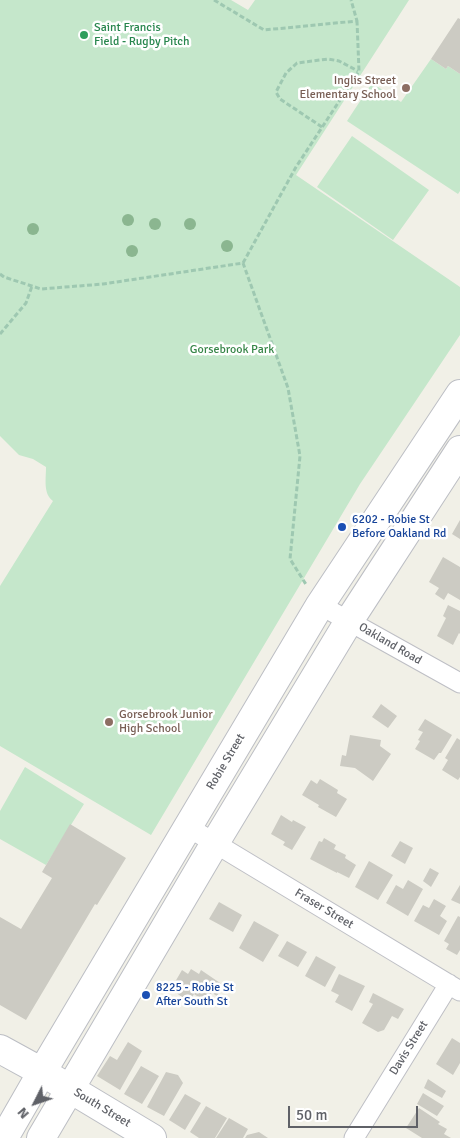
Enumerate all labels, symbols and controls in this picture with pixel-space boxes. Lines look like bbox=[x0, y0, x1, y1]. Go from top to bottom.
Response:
place label: Saint Francis Field - Rugby Pitch bbox=[94, 21, 190, 49]
marker: Saint Francis Field - Rugby Pitch bbox=[78, 29, 90, 41]
place label: Inglis Street Elementary School bbox=[300, 74, 396, 102]
marker: Inglis Street Elementary School bbox=[400, 82, 412, 94]
park label: Gorsebrook Park bbox=[190, 343, 274, 357]
place label: 6202 - Robie St Before Oakland Rd bbox=[352, 513, 446, 541]
marker: 6202 - Robie St Before Oakland Rd bbox=[336, 521, 348, 533]
street label: Oakland Road bbox=[356, 620, 424, 668]
place label: Gorsebrook Junior High School bbox=[119, 708, 213, 736]
marker: Gorsebrook Junior High School bbox=[103, 716, 115, 728]
street label: Robie Street bbox=[204, 731, 248, 793]
street label: Fraser Street bbox=[292, 886, 356, 932]
place label: 8225 - Robie St After South St bbox=[156, 981, 234, 1009]
marker: 8225 - Robie St After South St bbox=[140, 989, 152, 1001]
street label: Davis Street bbox=[387, 1018, 431, 1078]
north arrow bbox=[10, 1078, 60, 1128]
street label: South Street bbox=[71, 1085, 133, 1131]
scale bar bbox=[290, 1096, 420, 1128]
text: N bbox=[14, 1104, 33, 1122]
text: 50 m bbox=[296, 1106, 327, 1124]

